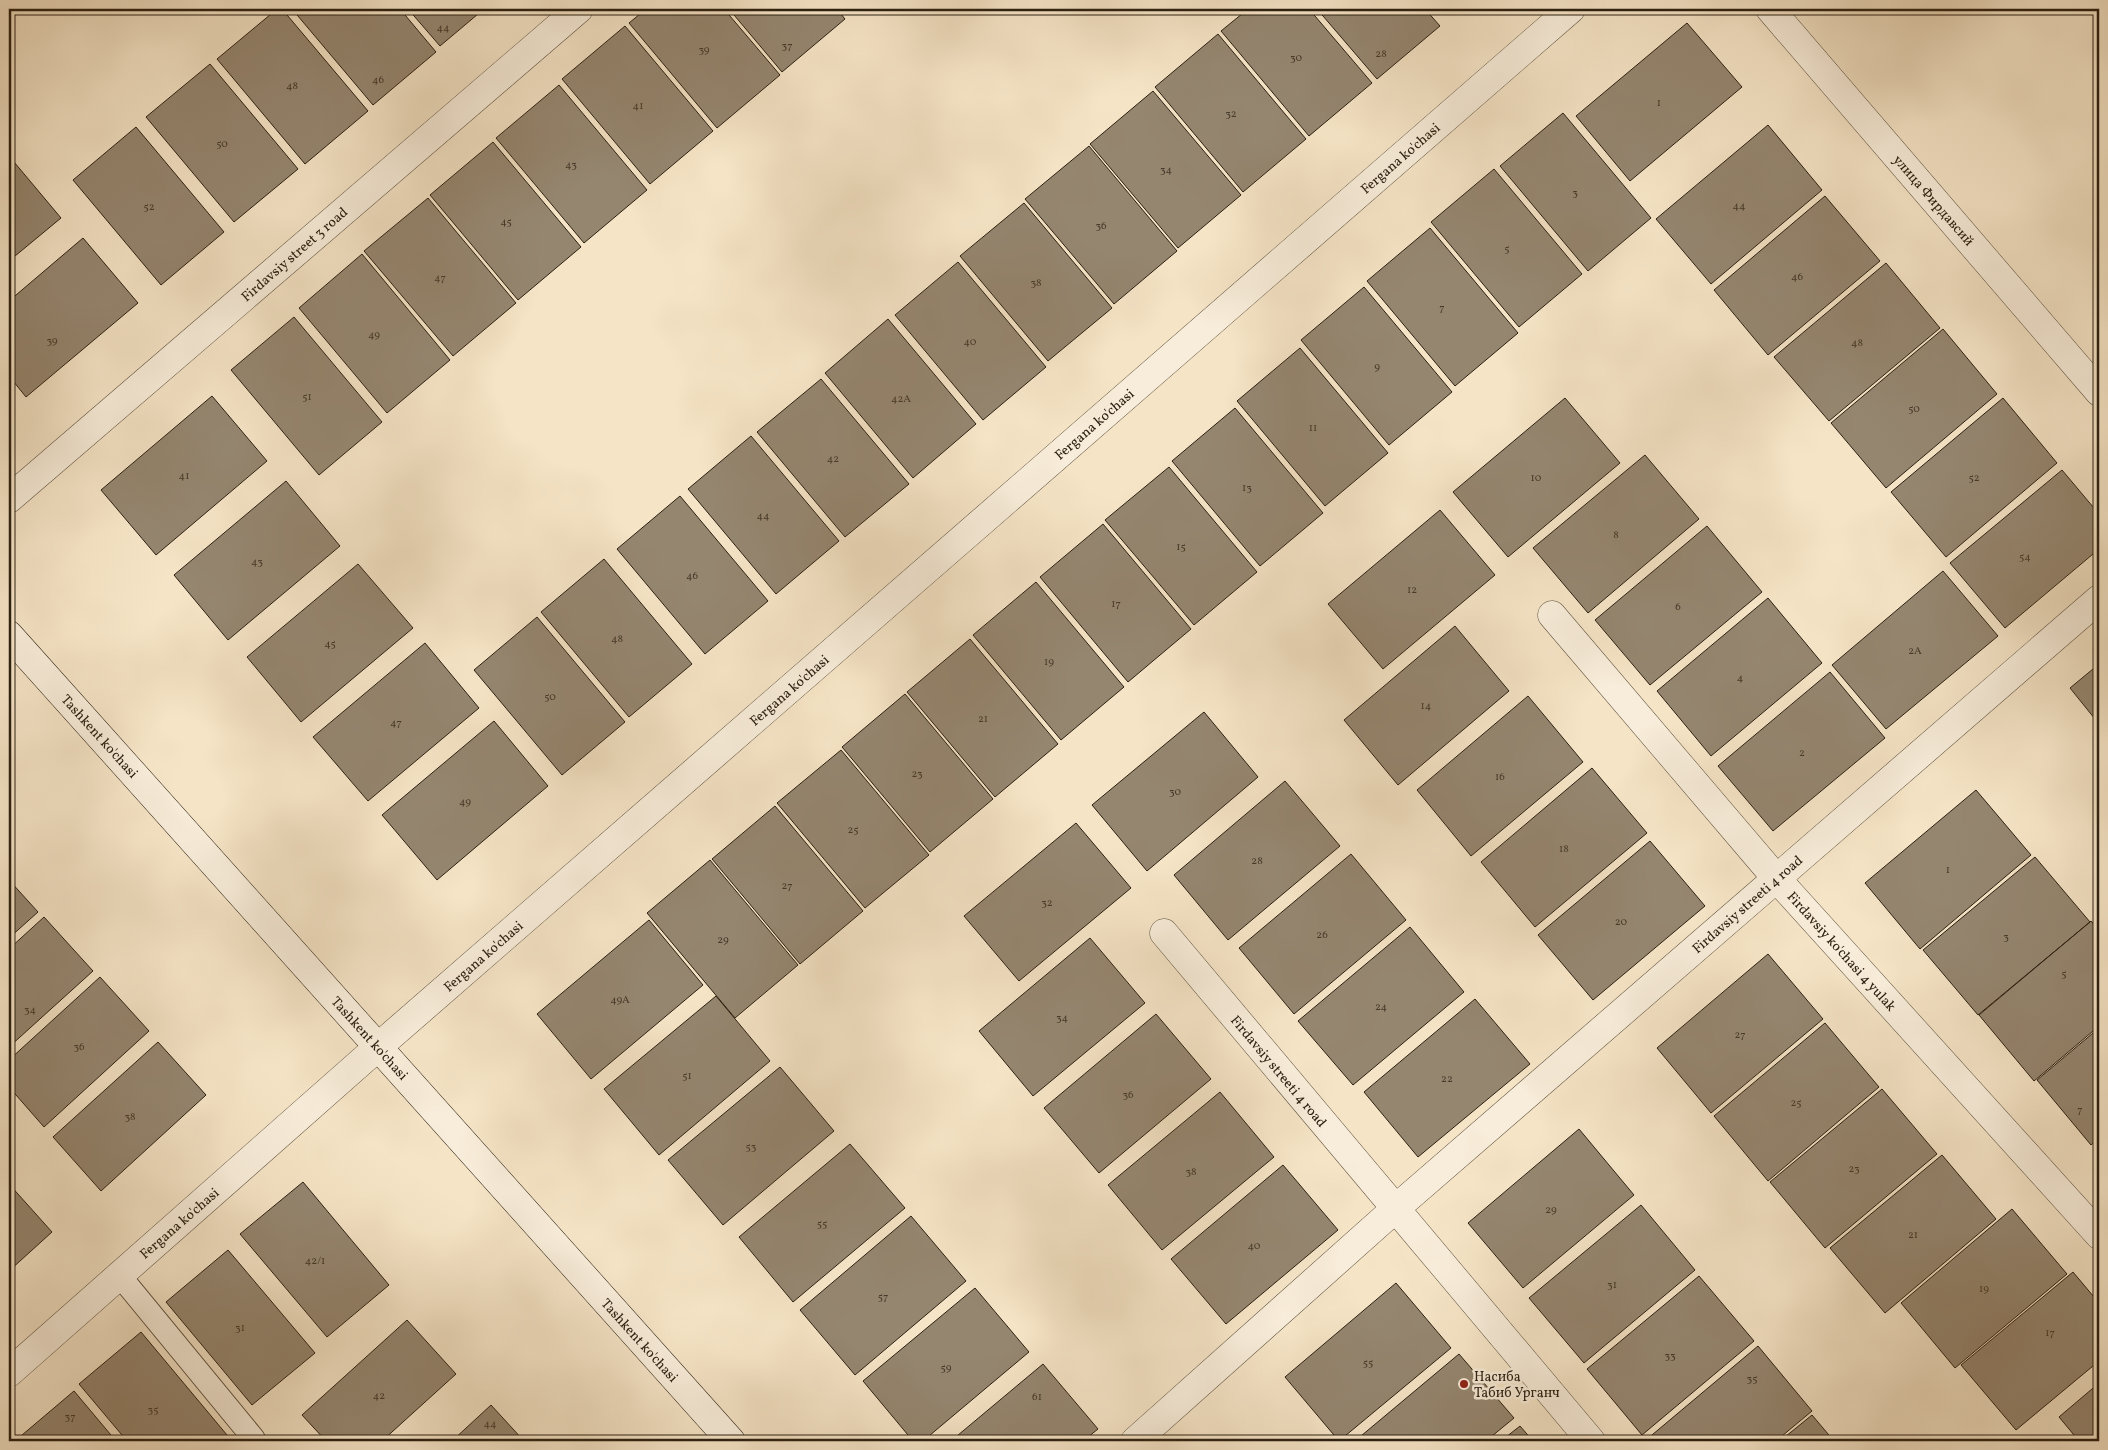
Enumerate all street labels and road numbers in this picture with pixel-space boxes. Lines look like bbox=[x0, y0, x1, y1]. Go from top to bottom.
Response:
street label: Fergana ko'chasi bbox=[1357, 119, 1445, 199]
street label: улица Фирдавсий bbox=[1888, 151, 1978, 251]
street label: Firdavsiy street 3 road bbox=[238, 203, 352, 307]
street label: Fergana ko'chasi bbox=[1051, 385, 1139, 465]
street label: Fergana ko'chasi bbox=[746, 651, 834, 731]
street label: Tashkent ko'chasi bbox=[56, 691, 142, 783]
street label: Firdavsiy streeti 4 road bbox=[1689, 852, 1807, 958]
street label: Firdavsiy ko'chasi 4 yulak bbox=[1782, 888, 1900, 1016]
street label: Fergana ko'chasi bbox=[440, 917, 528, 997]
street label: Tashkent ko'chasi bbox=[326, 993, 412, 1085]
street label: Firdavsiy streeti 4 road bbox=[1225, 1012, 1330, 1132]
street label: Fergana ko'chasi bbox=[136, 1184, 224, 1264]
street label: Tashkent ko'chasi bbox=[596, 1295, 682, 1387]

